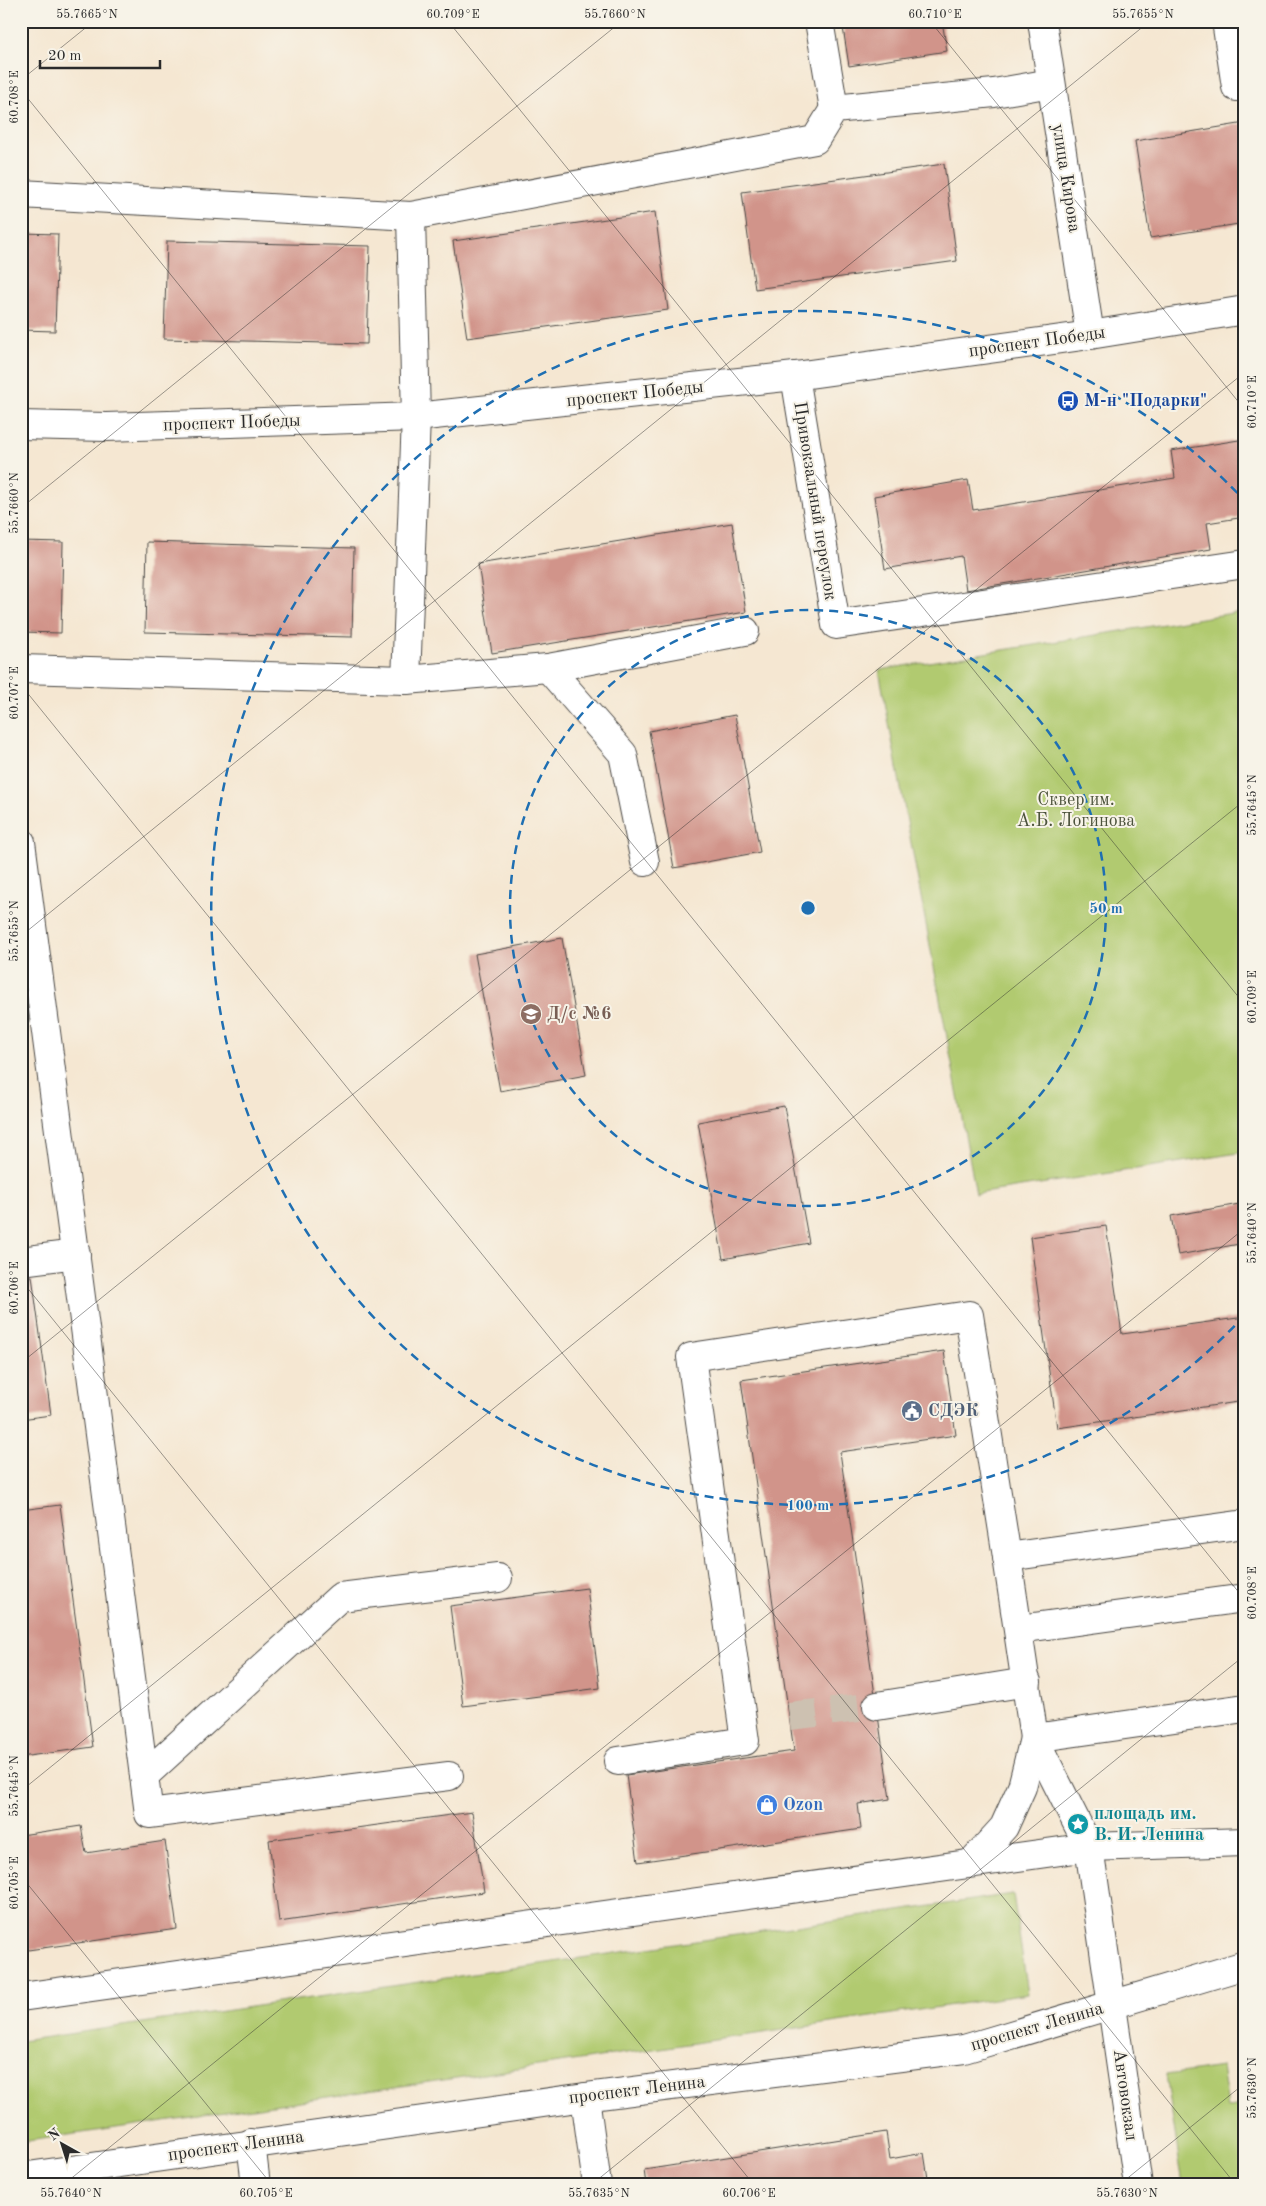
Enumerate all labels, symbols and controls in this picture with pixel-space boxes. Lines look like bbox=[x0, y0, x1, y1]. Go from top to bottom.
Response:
text: 55.7665°N bbox=[56, 8, 118, 21]
text: 55.7660°N bbox=[584, 8, 646, 21]
text: 55.7655°N bbox=[1112, 8, 1174, 21]
text: 60.709°E bbox=[426, 9, 480, 21]
text: 60.710°E bbox=[908, 9, 962, 21]
scale bar bbox=[40, 38, 160, 70]
text: 20 m bbox=[48, 49, 82, 64]
text: 60.708°E bbox=[9, 70, 21, 124]
street label: улица Кирова bbox=[1049, 122, 1083, 234]
street label: проспект Победы bbox=[968, 323, 1107, 360]
text: 60.710°E bbox=[1247, 375, 1259, 429]
street label: проспект Победы bbox=[566, 378, 705, 410]
bus stop icon: М-н "Подарки" bbox=[1056, 389, 1080, 413]
place label: М-н "Подарки" bbox=[1084, 392, 1207, 410]
street label: Привокзальный переулок bbox=[790, 400, 840, 602]
street label: проспект Победы bbox=[163, 412, 301, 434]
text: 55.7660°N bbox=[8, 472, 21, 534]
text: 60.707°E bbox=[9, 666, 21, 720]
text: 55.7645°N bbox=[1246, 774, 1259, 836]
park label: Сквер им. А.Б. Логинова bbox=[1017, 791, 1135, 830]
centre of rings bbox=[799, 899, 817, 917]
text: 55.7655°N bbox=[8, 900, 21, 962]
text: 50 m bbox=[1089, 902, 1123, 917]
text: 60.709°E bbox=[1247, 970, 1259, 1024]
school or university icon: Д/с №6 bbox=[519, 1002, 543, 1026]
place label: Д/с №6 bbox=[547, 1005, 612, 1023]
text: 55.7640°N bbox=[1246, 1202, 1259, 1264]
text: 60.706°E bbox=[9, 1261, 21, 1315]
public building icon: СДЭК bbox=[900, 1399, 924, 1423]
place label: СДЭК bbox=[928, 1402, 978, 1420]
text: 100 m bbox=[787, 1499, 829, 1514]
text: 60.708°E bbox=[1247, 1566, 1259, 1620]
text: 55.7645°N bbox=[8, 1755, 21, 1817]
shop icon: Ozon bbox=[755, 1793, 779, 1817]
place label: Ozon bbox=[783, 1796, 823, 1814]
place label: площадь им. В. И. Ленина bbox=[1094, 1805, 1204, 1844]
place icon: площадь им. В. И. Ленина bbox=[1066, 1812, 1090, 1836]
text: 60.705°E bbox=[8, 1856, 21, 1910]
street label: проспект Ленина bbox=[969, 1999, 1106, 2055]
street label: Автовокзал bbox=[1110, 2048, 1140, 2142]
text: 55.7630°N bbox=[1246, 2057, 1259, 2119]
street label: проспект Ленина bbox=[568, 2073, 706, 2107]
north arrow bbox=[38, 2118, 88, 2168]
text: N bbox=[46, 2126, 63, 2143]
street label: проспект Ленина bbox=[167, 2128, 305, 2164]
text: 55.7640°N bbox=[40, 2187, 102, 2200]
text: 60.705°E bbox=[239, 2187, 293, 2200]
text: 55.7635°N bbox=[568, 2187, 630, 2200]
text: 55.7630°N bbox=[1096, 2187, 1158, 2200]
text: 60.706°E bbox=[722, 2188, 776, 2200]

